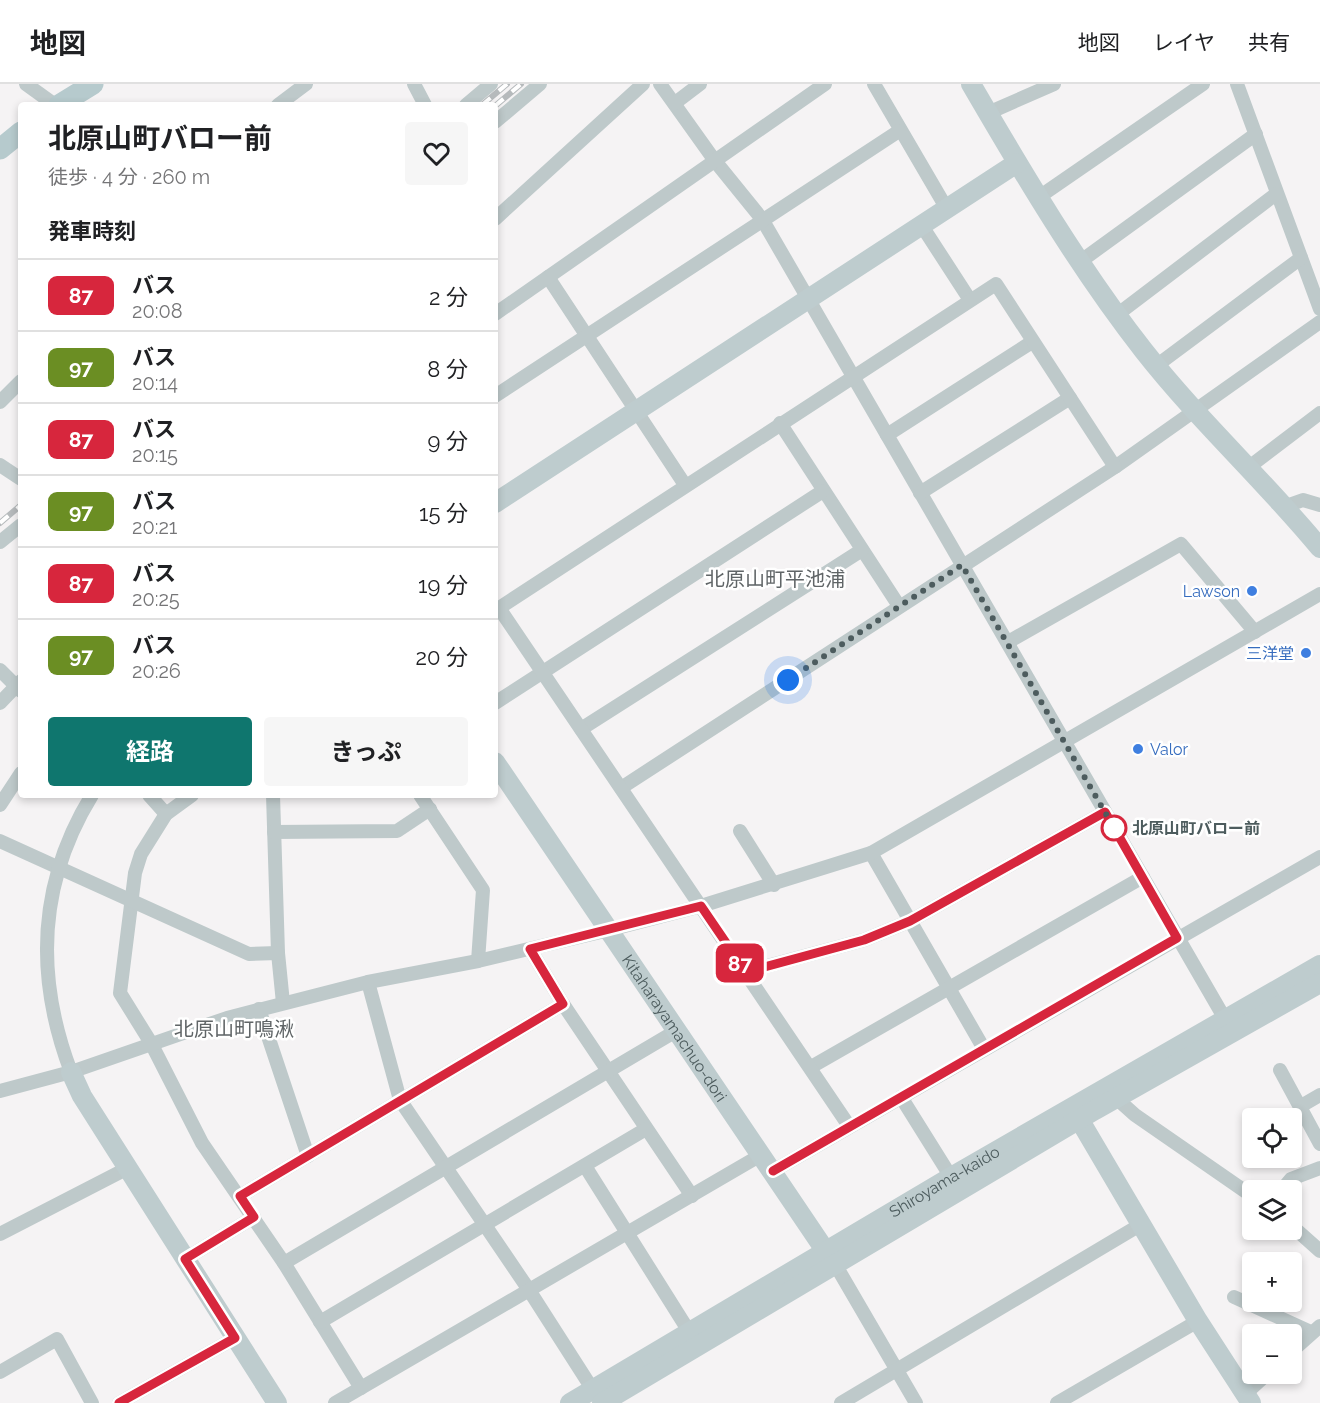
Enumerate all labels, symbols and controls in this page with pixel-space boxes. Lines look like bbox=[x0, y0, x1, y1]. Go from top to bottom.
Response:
text: 地図 bbox=[30, 27, 86, 60]
text: 地図 bbox=[1078, 30, 1120, 55]
text: レイヤ bbox=[1153, 30, 1215, 55]
text: 共有 bbox=[1248, 30, 1290, 55]
text: 北原山町バロー前 bbox=[48, 122, 272, 155]
button: heart bbox=[405, 122, 468, 185]
text: 徒歩 · 4 分 · 260 m bbox=[48, 165, 210, 189]
text: 発車時刻 bbox=[48, 218, 136, 244]
text: バス bbox=[132, 272, 176, 298]
text: 87 bbox=[69, 283, 93, 308]
text: 2 分 bbox=[429, 284, 468, 310]
text: 20:08 bbox=[132, 299, 183, 323]
text: バス bbox=[132, 344, 176, 370]
text: 97 bbox=[69, 355, 93, 380]
text: 8 分 bbox=[427, 356, 468, 382]
text: 20:14 bbox=[132, 371, 178, 395]
text: バス bbox=[132, 416, 176, 442]
text: 87 bbox=[69, 427, 93, 452]
text: 9 分 bbox=[427, 428, 468, 454]
text: 20:15 bbox=[132, 443, 178, 467]
text: バス bbox=[132, 488, 176, 514]
text: 97 bbox=[69, 499, 93, 524]
text: 15 分 bbox=[419, 500, 468, 526]
text: 20:21 bbox=[132, 515, 177, 539]
text: バス bbox=[132, 560, 176, 586]
district label: 北原山町平池浦 bbox=[705, 567, 845, 591]
text: 87 bbox=[69, 571, 93, 596]
text: 19 分 bbox=[418, 572, 468, 598]
place label: Lawson bbox=[1183, 582, 1240, 601]
marker: Lawson bbox=[1245, 584, 1259, 598]
text: 20:25 bbox=[132, 587, 180, 611]
text: バス bbox=[132, 632, 176, 658]
text: 97 bbox=[69, 643, 93, 668]
text: 20 分 bbox=[415, 644, 468, 670]
place label: 三洋堂 bbox=[1246, 644, 1294, 663]
marker: 三洋堂 bbox=[1299, 646, 1313, 660]
text: 20:26 bbox=[132, 659, 181, 683]
your location bbox=[773, 665, 803, 695]
button: 経路 bbox=[48, 717, 252, 786]
button: きっぷ bbox=[264, 717, 468, 786]
place label: Valor bbox=[1150, 740, 1189, 759]
marker: Valor bbox=[1131, 742, 1145, 756]
marker: 北原山町バロー前 bbox=[1101, 815, 1127, 841]
place label: 北原山町バロー前 bbox=[1132, 819, 1260, 838]
line badge: 87 bbox=[713, 944, 767, 982]
street label: Kitaharayamachuo-dori bbox=[618, 951, 731, 1105]
text: 87 bbox=[728, 951, 752, 976]
district label: 北原山町鳴湫 bbox=[174, 1017, 294, 1041]
map controls bbox=[1242, 1108, 1302, 1384]
button: locate bbox=[1242, 1108, 1302, 1168]
street label: Shiroyama-kaido bbox=[886, 1142, 1003, 1221]
button: layers bbox=[1242, 1180, 1302, 1240]
button: + bbox=[1242, 1252, 1302, 1312]
button: − bbox=[1242, 1324, 1302, 1384]

